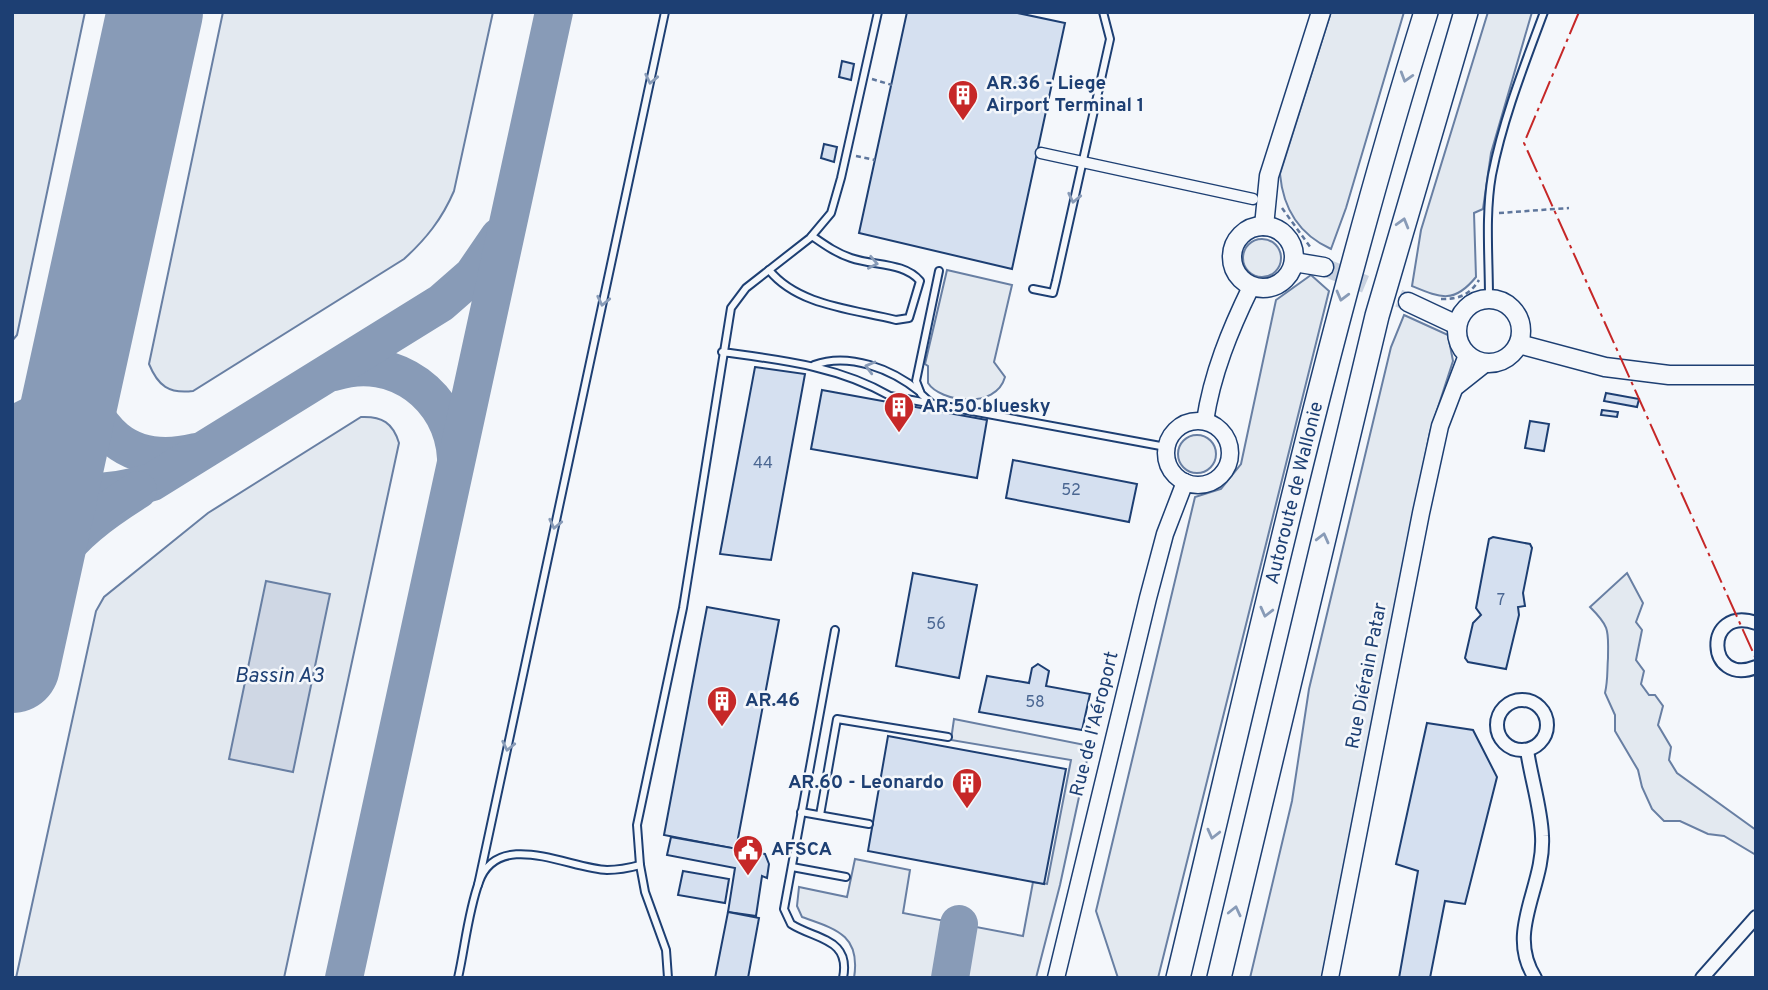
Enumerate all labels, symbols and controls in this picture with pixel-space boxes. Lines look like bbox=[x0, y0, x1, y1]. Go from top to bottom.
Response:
one-way arrow bbox=[1399, 71, 1414, 83]
place label: AR.36 - Liege Airport Terminal 1 bbox=[986, 72, 1144, 118]
one-way arrow bbox=[644, 73, 659, 85]
building icon: AR.36 - Liege Airport Terminal 1 bbox=[946, 78, 980, 122]
one-way arrow bbox=[1068, 192, 1083, 204]
one-way arrow bbox=[1395, 217, 1410, 229]
one-way arrow bbox=[867, 255, 879, 270]
one-way arrow bbox=[1336, 290, 1351, 302]
one-way arrow bbox=[597, 295, 612, 307]
one-way arrow bbox=[864, 360, 876, 375]
building icon: AR.50 bluesky bbox=[882, 390, 916, 434]
place label: AR.50 bluesky bbox=[922, 395, 1051, 419]
street label: Autoroute de Wallonie bbox=[1261, 399, 1329, 587]
house number: 44 bbox=[753, 454, 773, 474]
house number: 52 bbox=[1061, 481, 1081, 501]
one-way arrow bbox=[549, 518, 564, 530]
one-way arrow bbox=[1315, 532, 1330, 544]
house number: 7 bbox=[1497, 591, 1505, 611]
street label: Rue Diérain Patar bbox=[1341, 600, 1393, 751]
one-way arrow bbox=[1260, 606, 1275, 618]
house number: 56 bbox=[926, 615, 946, 635]
street label: Rue de l'Aéroport bbox=[1065, 649, 1125, 799]
water label: Bassin A3 bbox=[234, 663, 325, 690]
building icon: AR.46 bbox=[705, 684, 739, 728]
place label: AR.46 bbox=[745, 689, 800, 713]
house number: 58 bbox=[1025, 693, 1045, 713]
one-way arrow bbox=[501, 740, 516, 752]
building icon: AR.60 - Leonardo bbox=[950, 766, 984, 810]
place label: AR.60 - Leonardo bbox=[788, 771, 944, 795]
one-way arrow bbox=[1207, 827, 1221, 839]
public building icon: AFSCA bbox=[731, 833, 765, 877]
place label: AFSCA bbox=[771, 838, 833, 862]
one-way arrow bbox=[1226, 905, 1241, 917]

